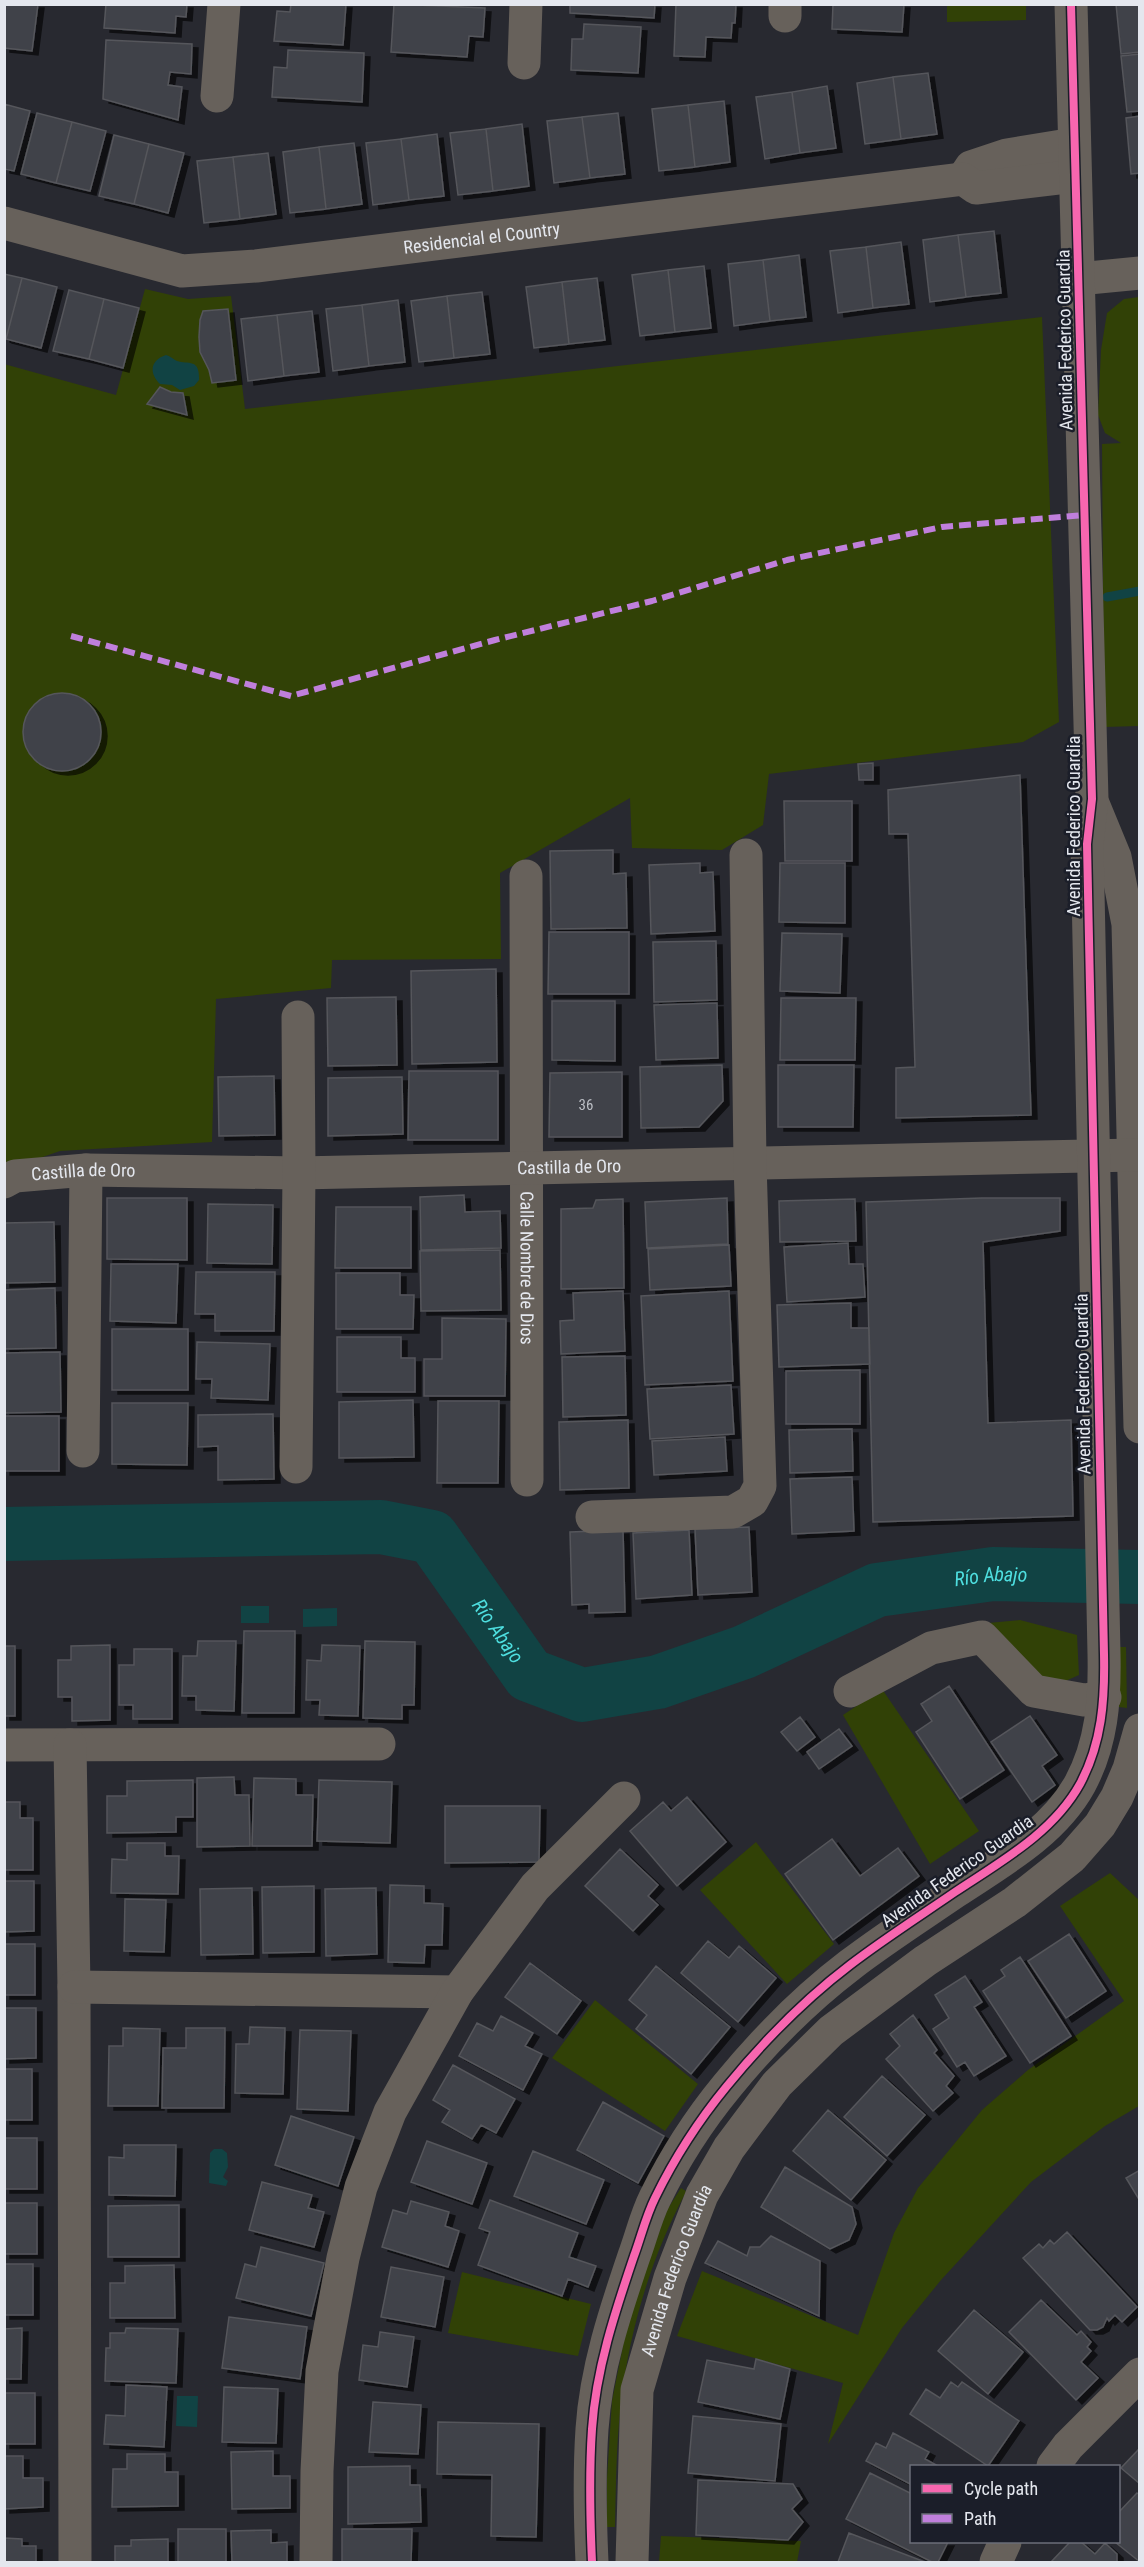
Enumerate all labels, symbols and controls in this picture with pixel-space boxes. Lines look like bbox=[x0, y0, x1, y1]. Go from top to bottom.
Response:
street label: Residencial el Country bbox=[402, 218, 562, 258]
street label: Avenida Federico Guardia bbox=[1052, 249, 1077, 431]
street label: Avenida Federico Guardia bbox=[1063, 736, 1084, 916]
house number: 36 bbox=[579, 1096, 593, 1114]
street label: Castilla de Oro bbox=[517, 1155, 621, 1178]
street label: Castilla de Oro bbox=[30, 1159, 136, 1185]
street label: Calle Nombre de Dios bbox=[517, 1191, 538, 1345]
street label: Avenida Federico Guardia bbox=[1070, 1293, 1095, 1475]
water label: Río Abajo bbox=[953, 1562, 1028, 1591]
water label: Río Abajo bbox=[467, 1594, 529, 1668]
street label: Avenida Federico Guardia bbox=[877, 1810, 1037, 1931]
street label: Avenida Federico Guardia bbox=[636, 2180, 716, 2359]
legend bbox=[910, 2465, 1120, 2543]
text: Cycle path bbox=[964, 2478, 1038, 2499]
text: Path bbox=[964, 2508, 997, 2529]

